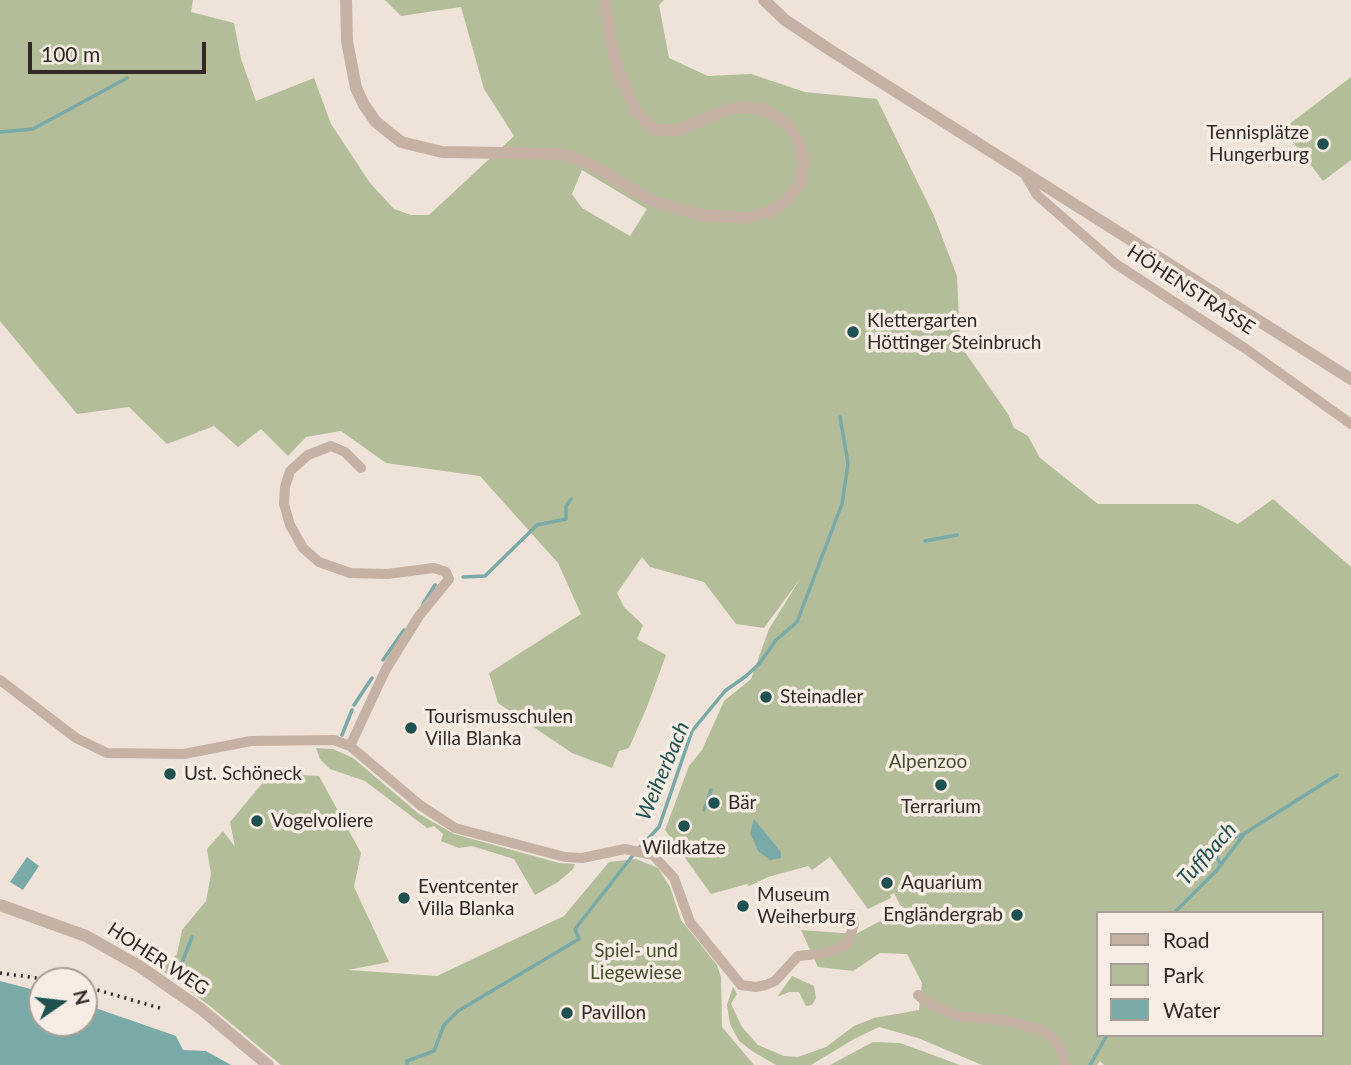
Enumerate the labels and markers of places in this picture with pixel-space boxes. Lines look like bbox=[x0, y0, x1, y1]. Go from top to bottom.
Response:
place label: Tennisplätze Hungerburg bbox=[1206, 122, 1309, 166]
marker: Tennisplätze Hungerburg bbox=[1315, 136, 1331, 152]
place label: Klettergarten Höttinger Steinbruch bbox=[867, 310, 1041, 354]
marker: Klettergarten Höttinger Steinbruch bbox=[845, 324, 861, 340]
place label: Steinadler bbox=[780, 686, 863, 708]
marker: Steinadler bbox=[758, 689, 774, 705]
place label: Tourismusschulen Villa Blanka bbox=[425, 706, 573, 750]
marker: Tourismusschulen Villa Blanka bbox=[403, 720, 419, 736]
place label: Ust. Schöneck bbox=[184, 763, 302, 785]
marker: Ust. Schöneck bbox=[162, 766, 178, 782]
marker: Terrarium bbox=[933, 777, 949, 793]
place label: Bär bbox=[728, 792, 756, 814]
marker: Bär bbox=[706, 795, 722, 811]
place label: Terrarium bbox=[901, 796, 981, 818]
place label: Vogelvoliere bbox=[271, 810, 373, 832]
marker: Vogelvoliere bbox=[249, 813, 265, 829]
marker: Wildkatze bbox=[676, 818, 692, 834]
place label: Wildkatze bbox=[642, 837, 726, 859]
place label: Aquarium bbox=[901, 872, 982, 894]
marker: Aquarium bbox=[879, 875, 895, 891]
place label: Eventcenter Villa Blanka bbox=[418, 876, 518, 920]
place label: Museum Weiherburg bbox=[757, 884, 856, 928]
marker: Eventcenter Villa Blanka bbox=[396, 890, 412, 906]
marker: Museum Weiherburg bbox=[735, 898, 751, 914]
place label: Engländergrab bbox=[883, 904, 1003, 926]
marker: Engländergrab bbox=[1009, 907, 1025, 923]
place label: Pavillon bbox=[581, 1002, 646, 1024]
marker: Pavillon bbox=[559, 1005, 575, 1021]

